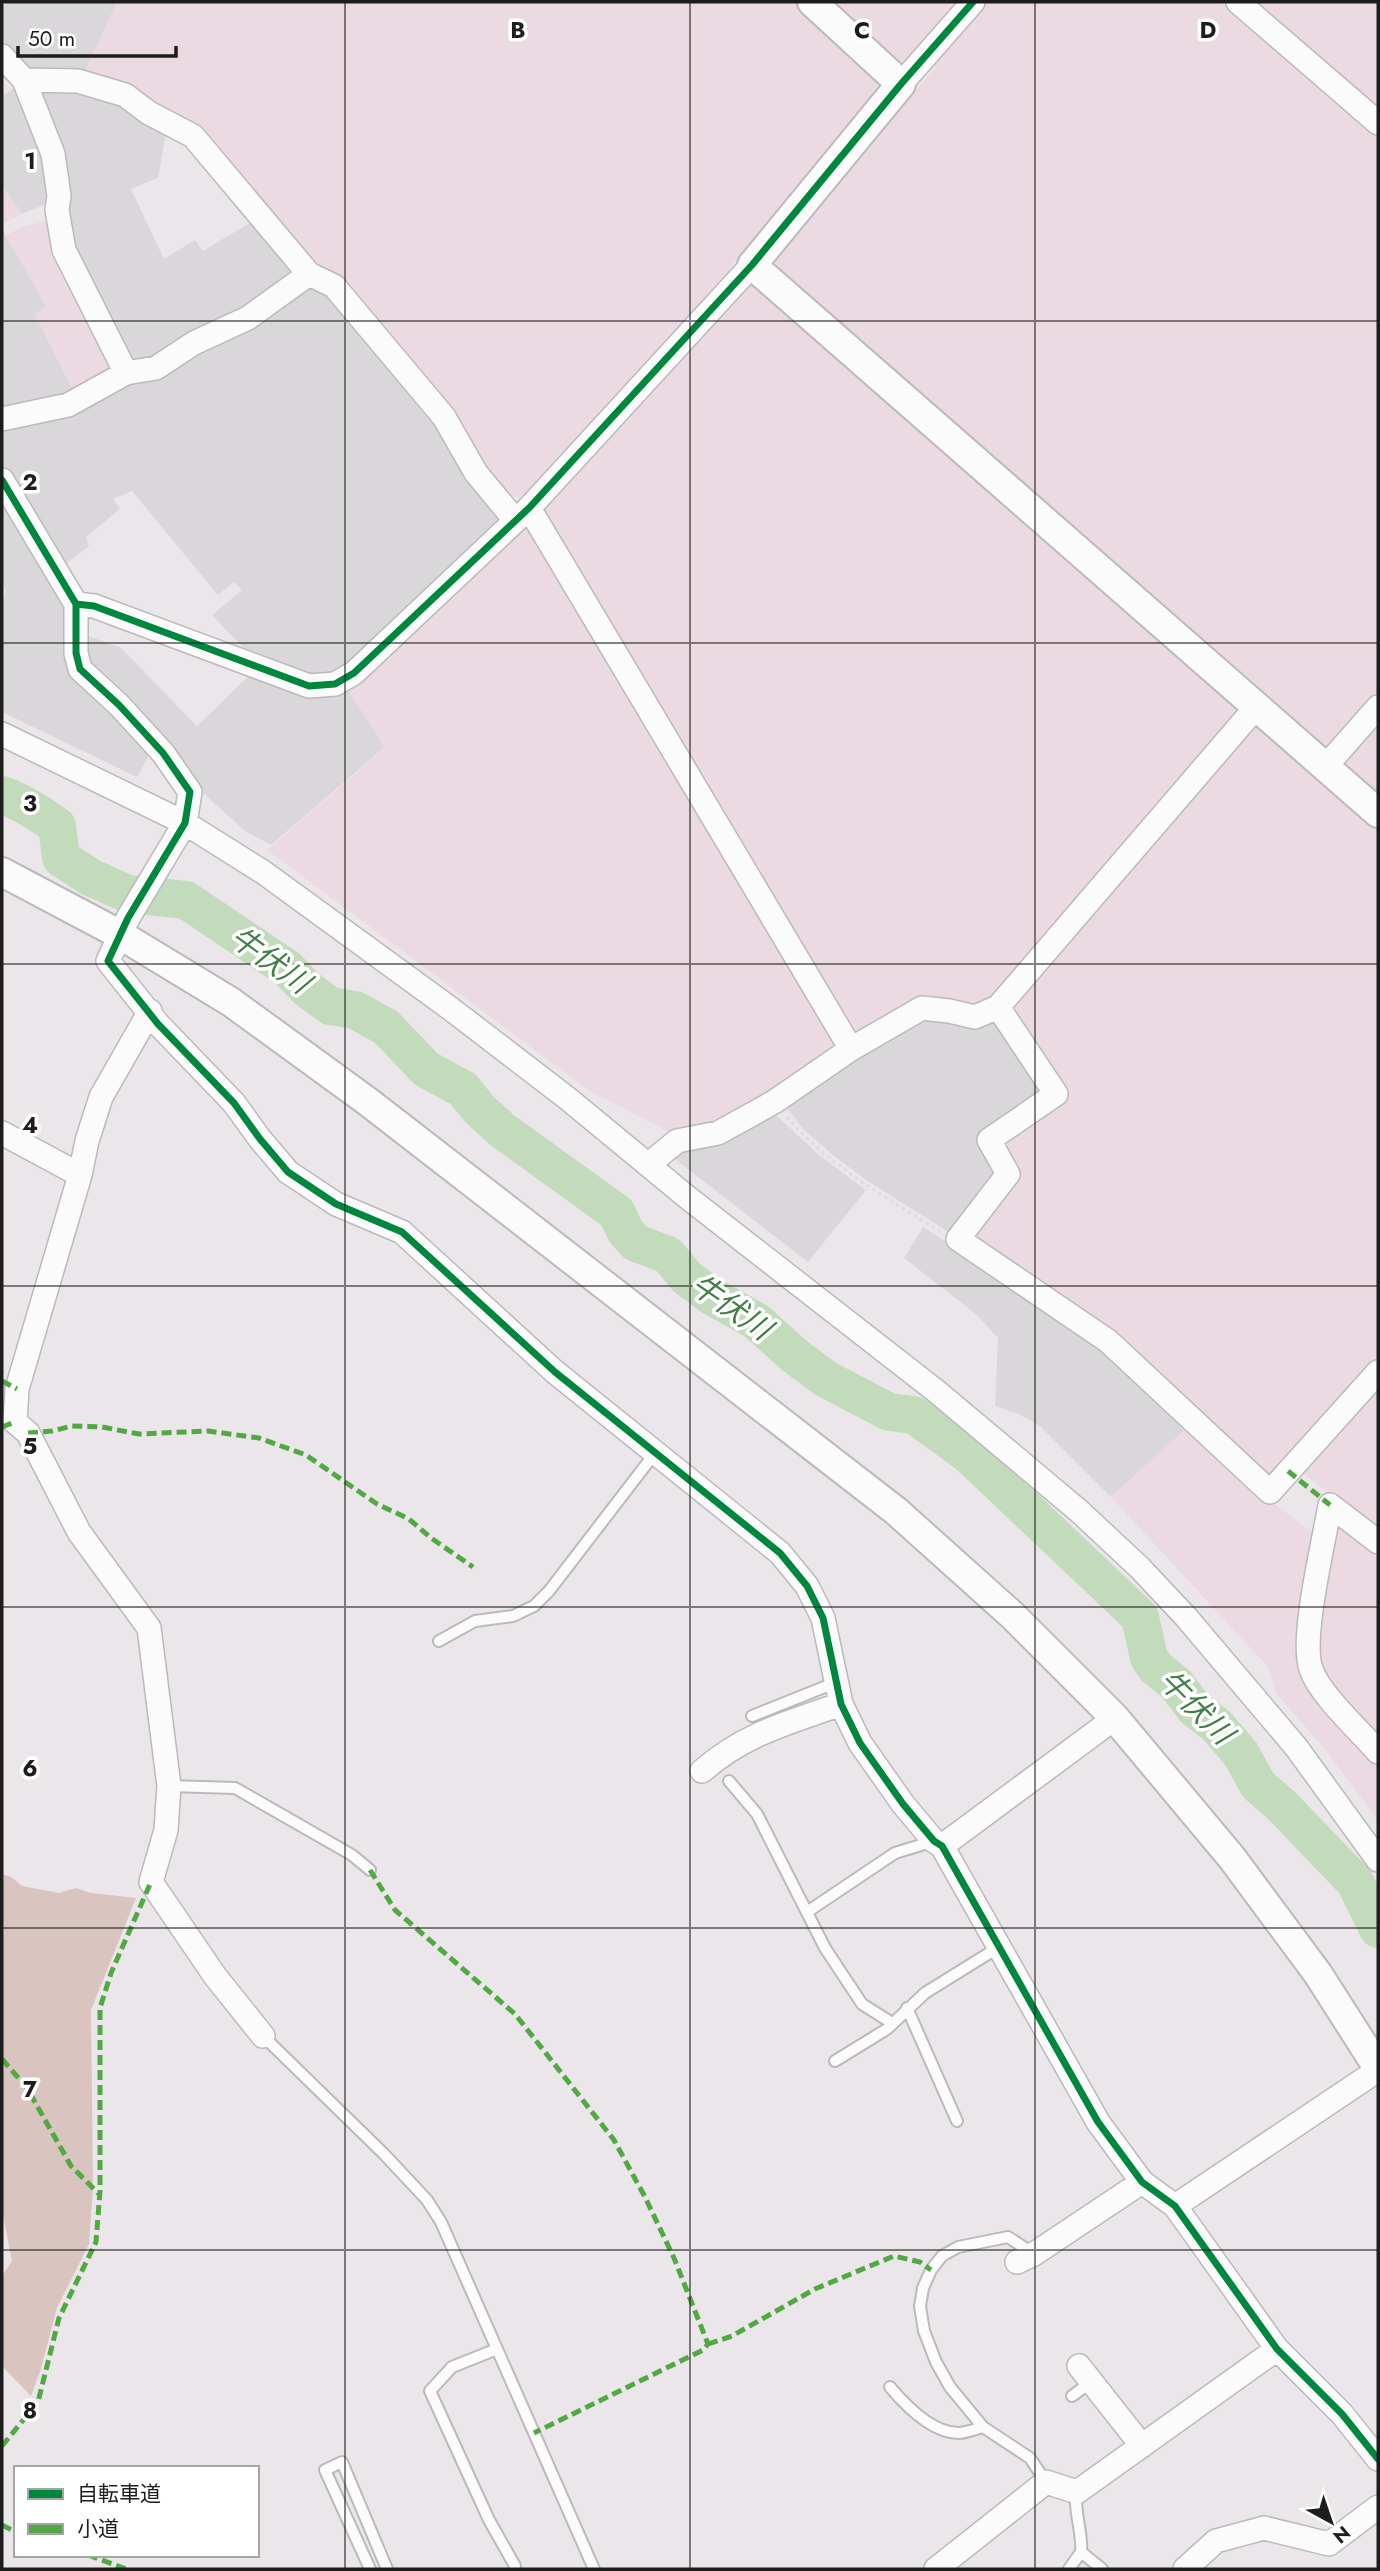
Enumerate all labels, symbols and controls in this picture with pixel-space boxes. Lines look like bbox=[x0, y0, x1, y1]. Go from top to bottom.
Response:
text: B bbox=[510, 13, 526, 47]
text: C bbox=[854, 13, 870, 47]
text: D bbox=[1200, 13, 1217, 47]
scale bar bbox=[18, 14, 175, 58]
text: 50 m bbox=[28, 24, 75, 54]
text: 1 bbox=[24, 144, 36, 178]
text: 2 bbox=[22, 465, 38, 499]
text: 3 bbox=[23, 786, 37, 820]
water label: 牛伏川 bbox=[221, 916, 322, 1005]
text: 4 bbox=[22, 1108, 38, 1142]
water label: 牛伏川 bbox=[682, 1263, 783, 1352]
text: 5 bbox=[23, 1429, 37, 1463]
water label: 牛伏川 bbox=[1149, 1660, 1245, 1756]
text: 6 bbox=[22, 1751, 38, 1785]
text: 7 bbox=[23, 2072, 37, 2106]
text: 8 bbox=[23, 2393, 37, 2427]
legend bbox=[14, 2466, 259, 2557]
text: 自転車道 bbox=[77, 2479, 161, 2509]
north arrow bbox=[1296, 2487, 1366, 2557]
text: 小道 bbox=[77, 2514, 119, 2544]
text: N bbox=[1327, 2519, 1356, 2550]

